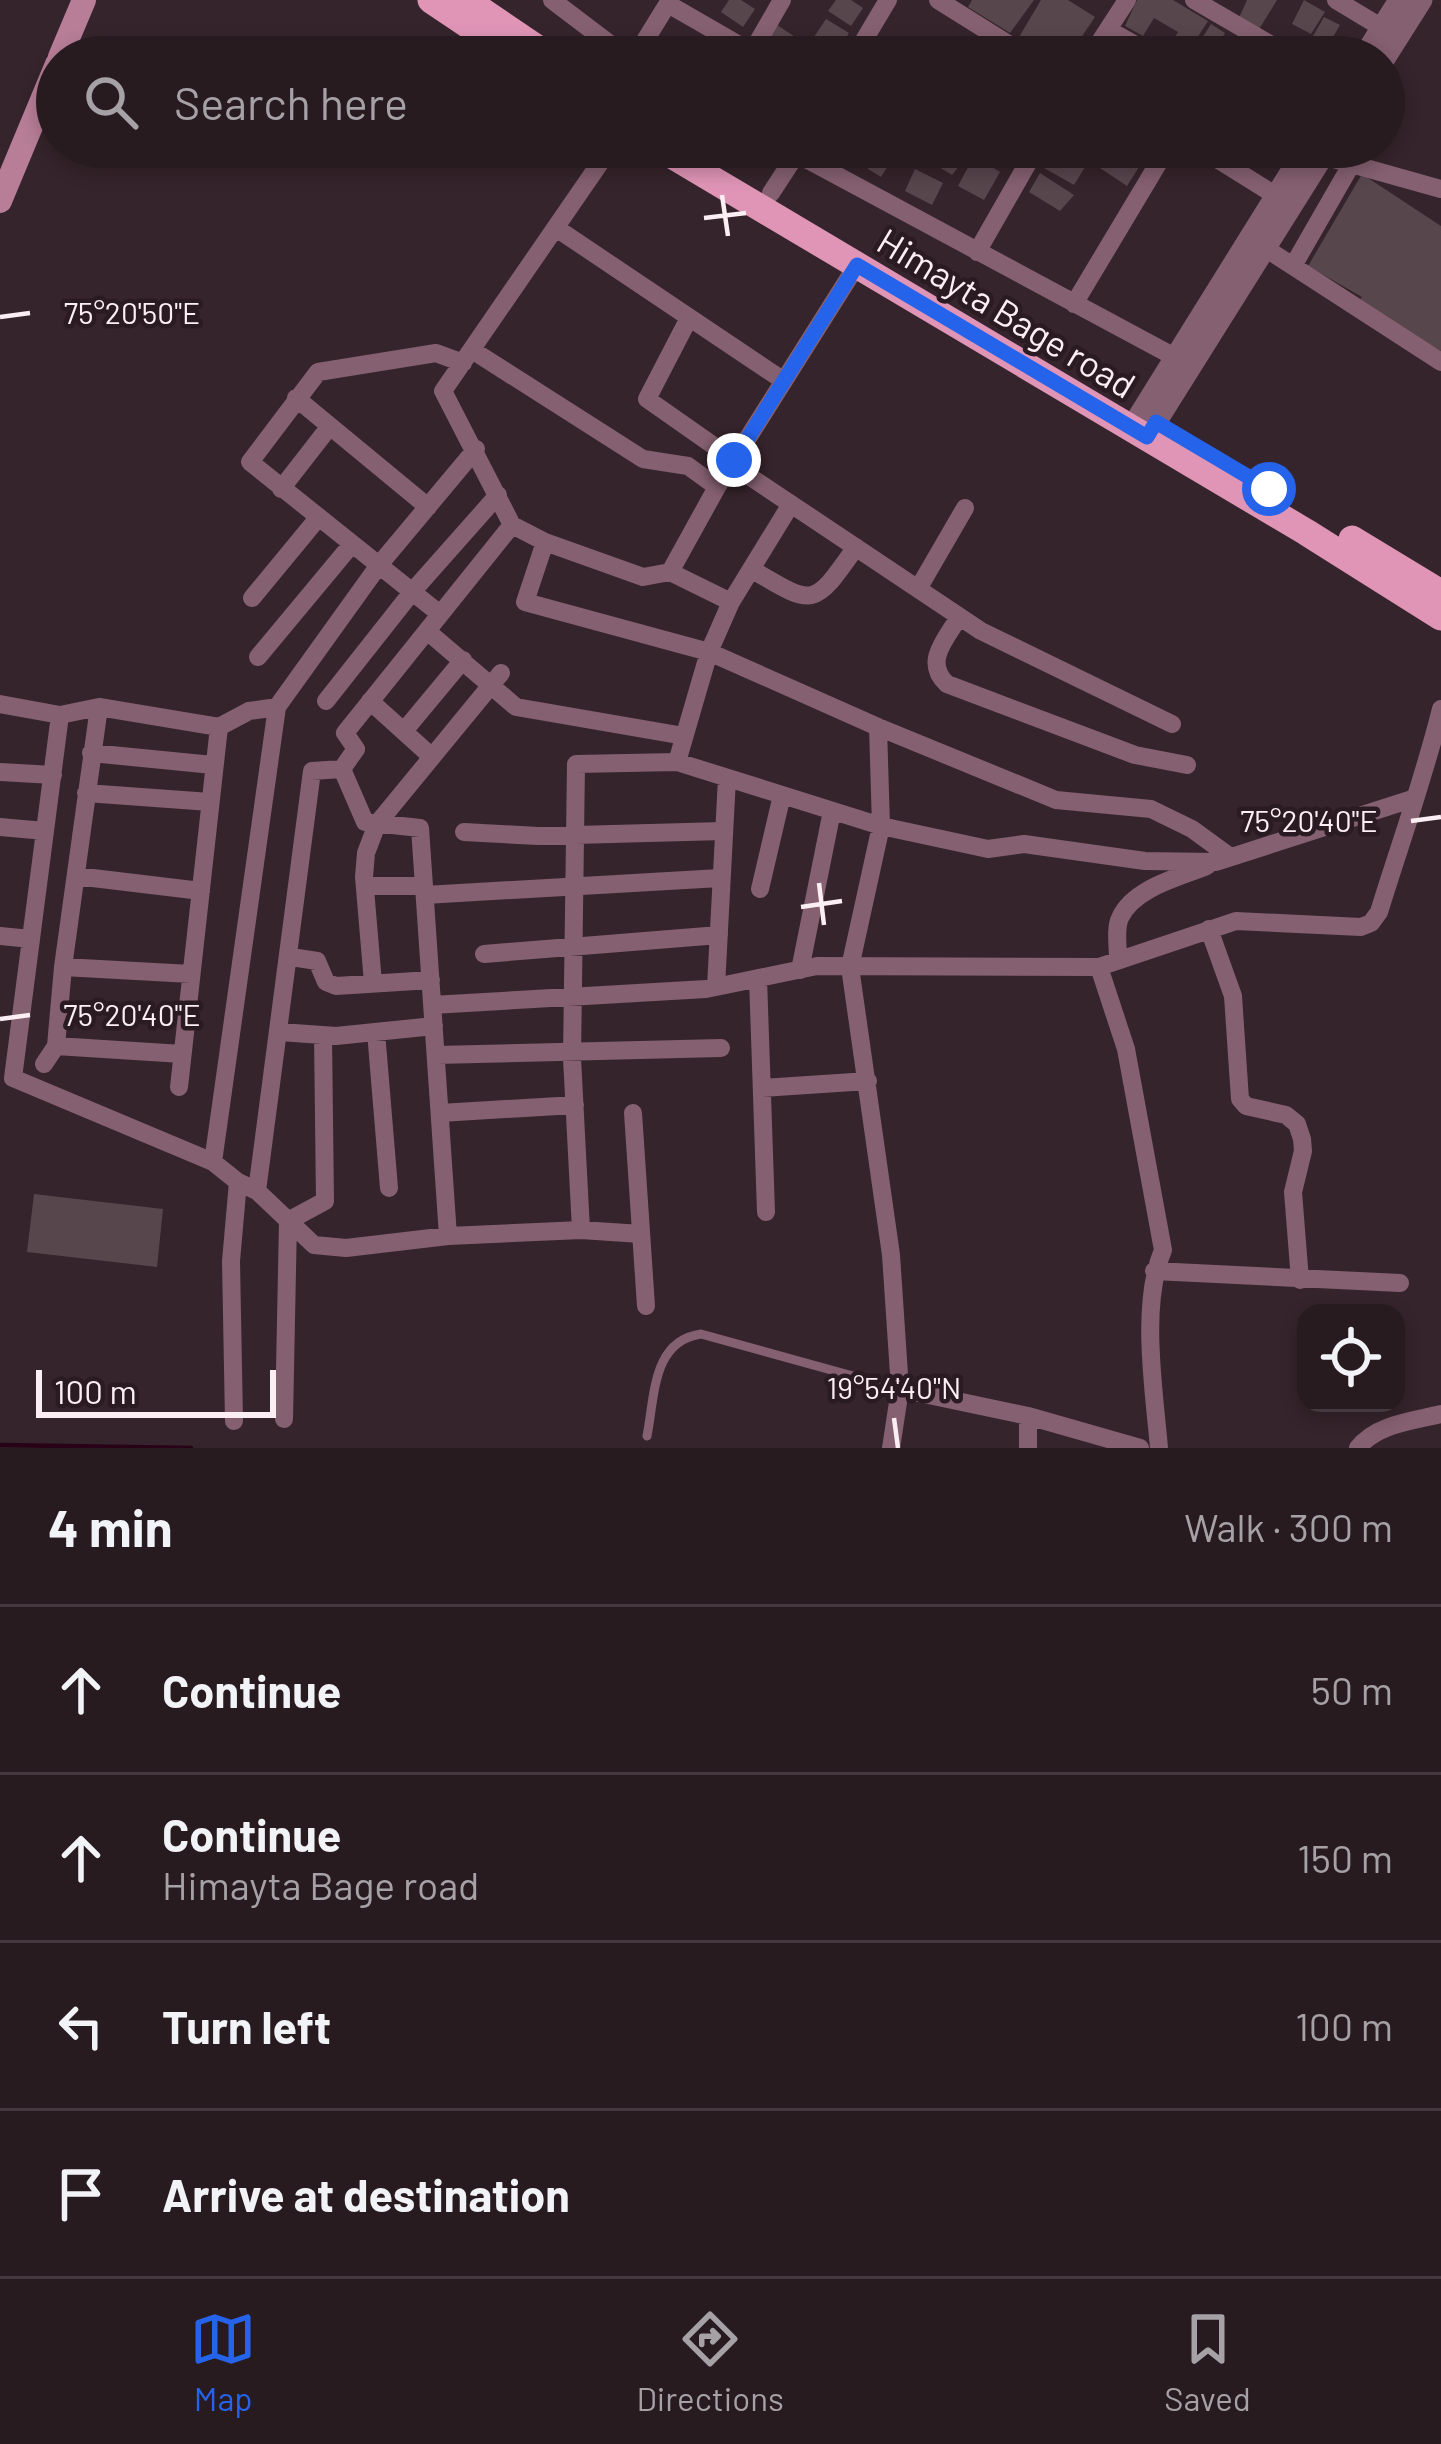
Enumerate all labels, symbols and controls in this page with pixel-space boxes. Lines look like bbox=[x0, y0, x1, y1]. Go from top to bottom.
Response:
search box bbox=[36, 36, 1405, 168]
icon: search bbox=[78, 69, 144, 135]
text: Search here bbox=[174, 75, 408, 129]
street label: Himayta Bage road bbox=[870, 218, 1144, 406]
text: 75°20'50"E bbox=[64, 294, 200, 330]
route end bbox=[707, 433, 761, 487]
route start bbox=[1242, 462, 1296, 516]
text: 75°20'40"E bbox=[1240, 802, 1378, 838]
text: 75°20'40"E bbox=[63, 996, 201, 1032]
map controls bbox=[1297, 1304, 1405, 1412]
button: locate bbox=[1297, 1304, 1405, 1412]
scale bar bbox=[36, 1364, 276, 1417]
text: 19°54'40"N bbox=[827, 1369, 961, 1405]
text: 100 m bbox=[54, 1371, 137, 1411]
text: 4 min bbox=[48, 1496, 173, 1557]
text: Walk · 300 m bbox=[1184, 1503, 1393, 1550]
icon: ahead bbox=[48, 1657, 114, 1723]
text: Continue bbox=[162, 1663, 341, 1717]
text: 50 m bbox=[1311, 1666, 1393, 1713]
text: Continue bbox=[162, 1807, 341, 1861]
icon: ahead bbox=[48, 1825, 114, 1891]
text: 150 m bbox=[1297, 1834, 1393, 1881]
text: Himayta Bage road bbox=[162, 1861, 479, 1908]
icon: left bbox=[48, 1993, 114, 2059]
text: Turn left bbox=[162, 1999, 331, 2053]
text: 100 m bbox=[1295, 2002, 1393, 2049]
icon: arrive bbox=[48, 2161, 114, 2227]
text: Arrive at destination bbox=[162, 2167, 570, 2221]
tab: Map bbox=[190, 2306, 256, 2418]
tab: Directions bbox=[636, 2306, 784, 2418]
tab: Saved bbox=[1164, 2306, 1251, 2418]

